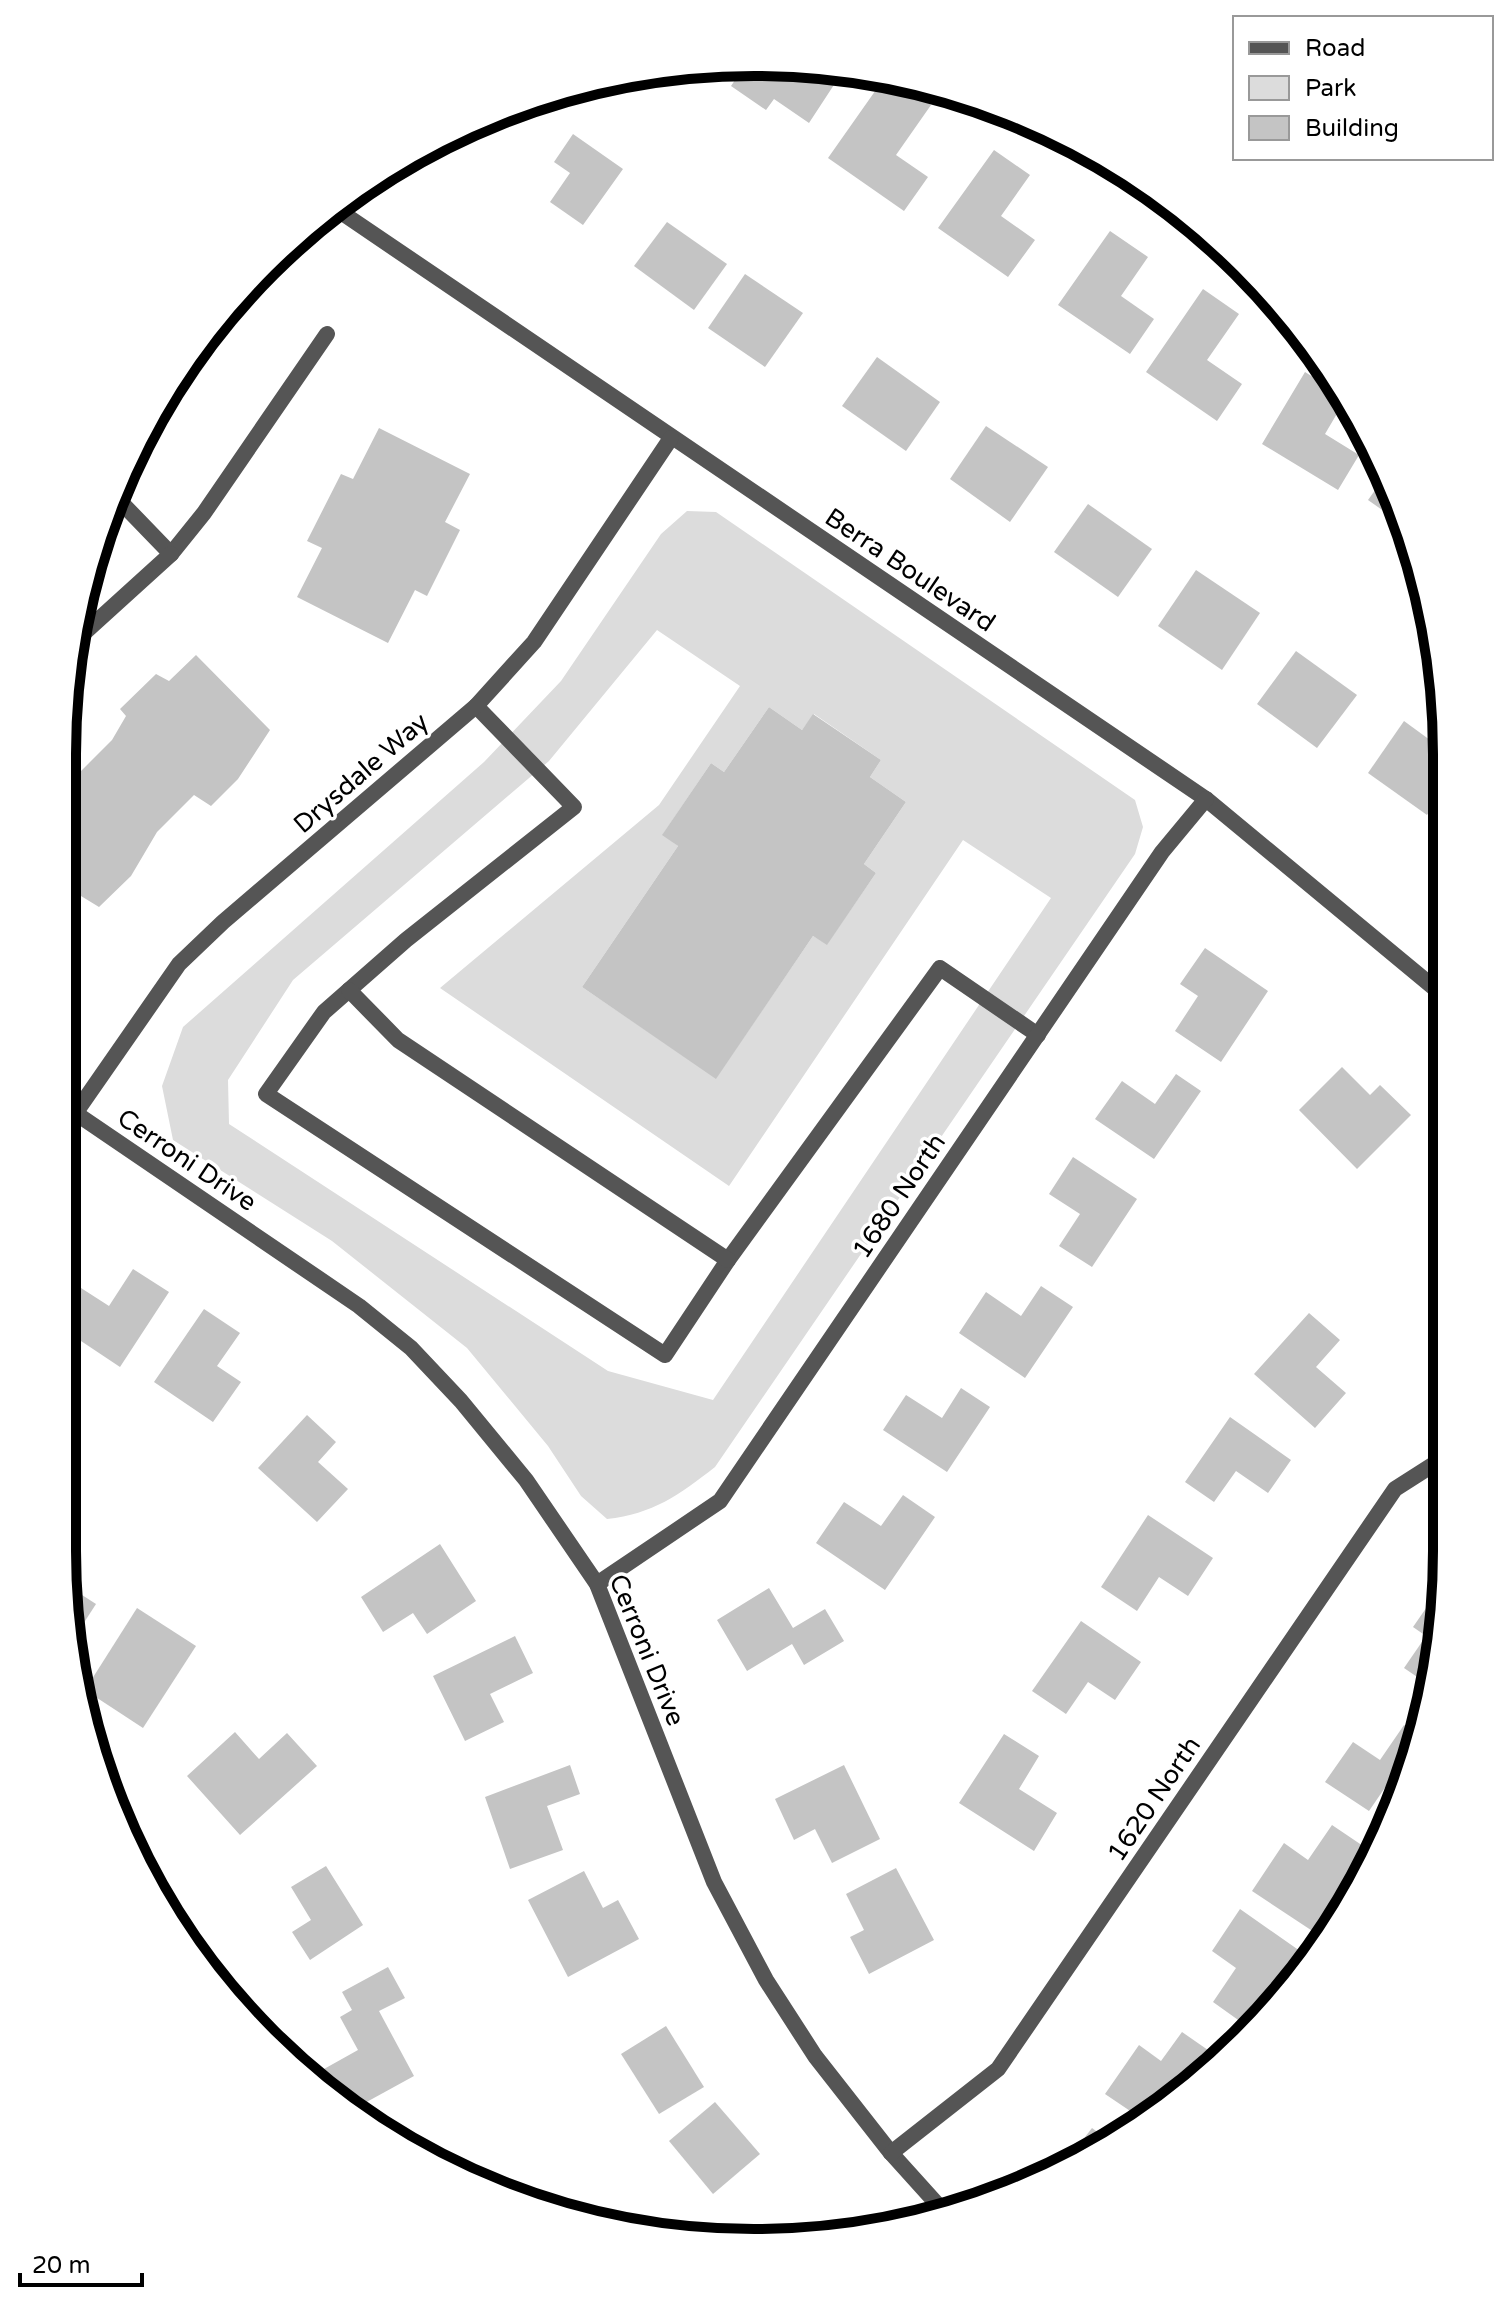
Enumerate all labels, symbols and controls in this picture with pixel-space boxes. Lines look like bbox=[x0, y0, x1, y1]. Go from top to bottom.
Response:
legend bbox=[1233, 16, 1493, 160]
text: Road bbox=[1305, 34, 1365, 63]
text: Park bbox=[1305, 74, 1356, 103]
text: Building bbox=[1305, 114, 1399, 143]
street label: Berra Boulevard bbox=[819, 502, 1001, 638]
street label: Drysdale Way bbox=[287, 706, 435, 840]
street label: Cerroni Drive bbox=[112, 1102, 262, 1218]
street label: 1680 North bbox=[846, 1128, 952, 1264]
street label: Cerroni Drive bbox=[603, 1570, 691, 1730]
street label: 1620 North bbox=[1101, 1731, 1207, 1867]
scale bar bbox=[20, 2237, 142, 2287]
text: 20 m bbox=[32, 2251, 90, 2280]

